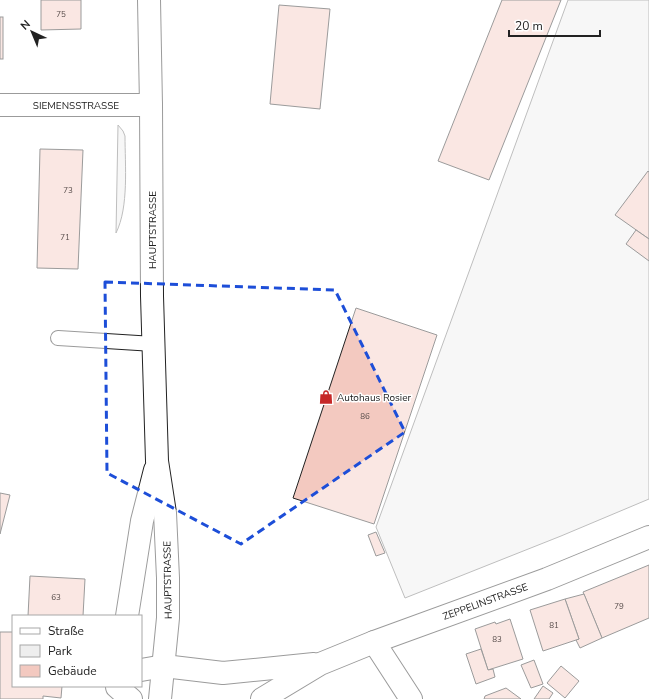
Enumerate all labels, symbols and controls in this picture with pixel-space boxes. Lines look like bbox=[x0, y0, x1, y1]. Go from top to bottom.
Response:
house number: 75 bbox=[56, 9, 66, 20]
north arrow bbox=[12, 12, 52, 52]
scale bar bbox=[509, 12, 600, 38]
text: N bbox=[17, 17, 34, 33]
text: 20 m bbox=[515, 18, 543, 34]
street label: SIEMENSSTRASSE bbox=[33, 99, 119, 113]
house number: 73 bbox=[63, 185, 73, 196]
street label: HAUPTSTRASSE bbox=[146, 191, 160, 269]
house number: 71 bbox=[60, 232, 70, 243]
shop icon: Autohaus Rosier bbox=[318, 389, 334, 405]
place label: Autohaus Rosier bbox=[337, 391, 411, 405]
house number: 86 bbox=[360, 411, 370, 422]
street label: HAUPTSTRASSE bbox=[160, 541, 176, 619]
street label: ZEPPELINSTRASSE bbox=[441, 580, 530, 624]
house number: 63 bbox=[51, 592, 61, 603]
house number: 79 bbox=[614, 601, 624, 612]
legend bbox=[12, 615, 142, 687]
house number: 81 bbox=[549, 620, 559, 631]
text: Straße bbox=[48, 623, 84, 639]
house number: 83 bbox=[492, 634, 502, 645]
text: Park bbox=[48, 643, 73, 659]
text: Gebäude bbox=[48, 663, 97, 679]

